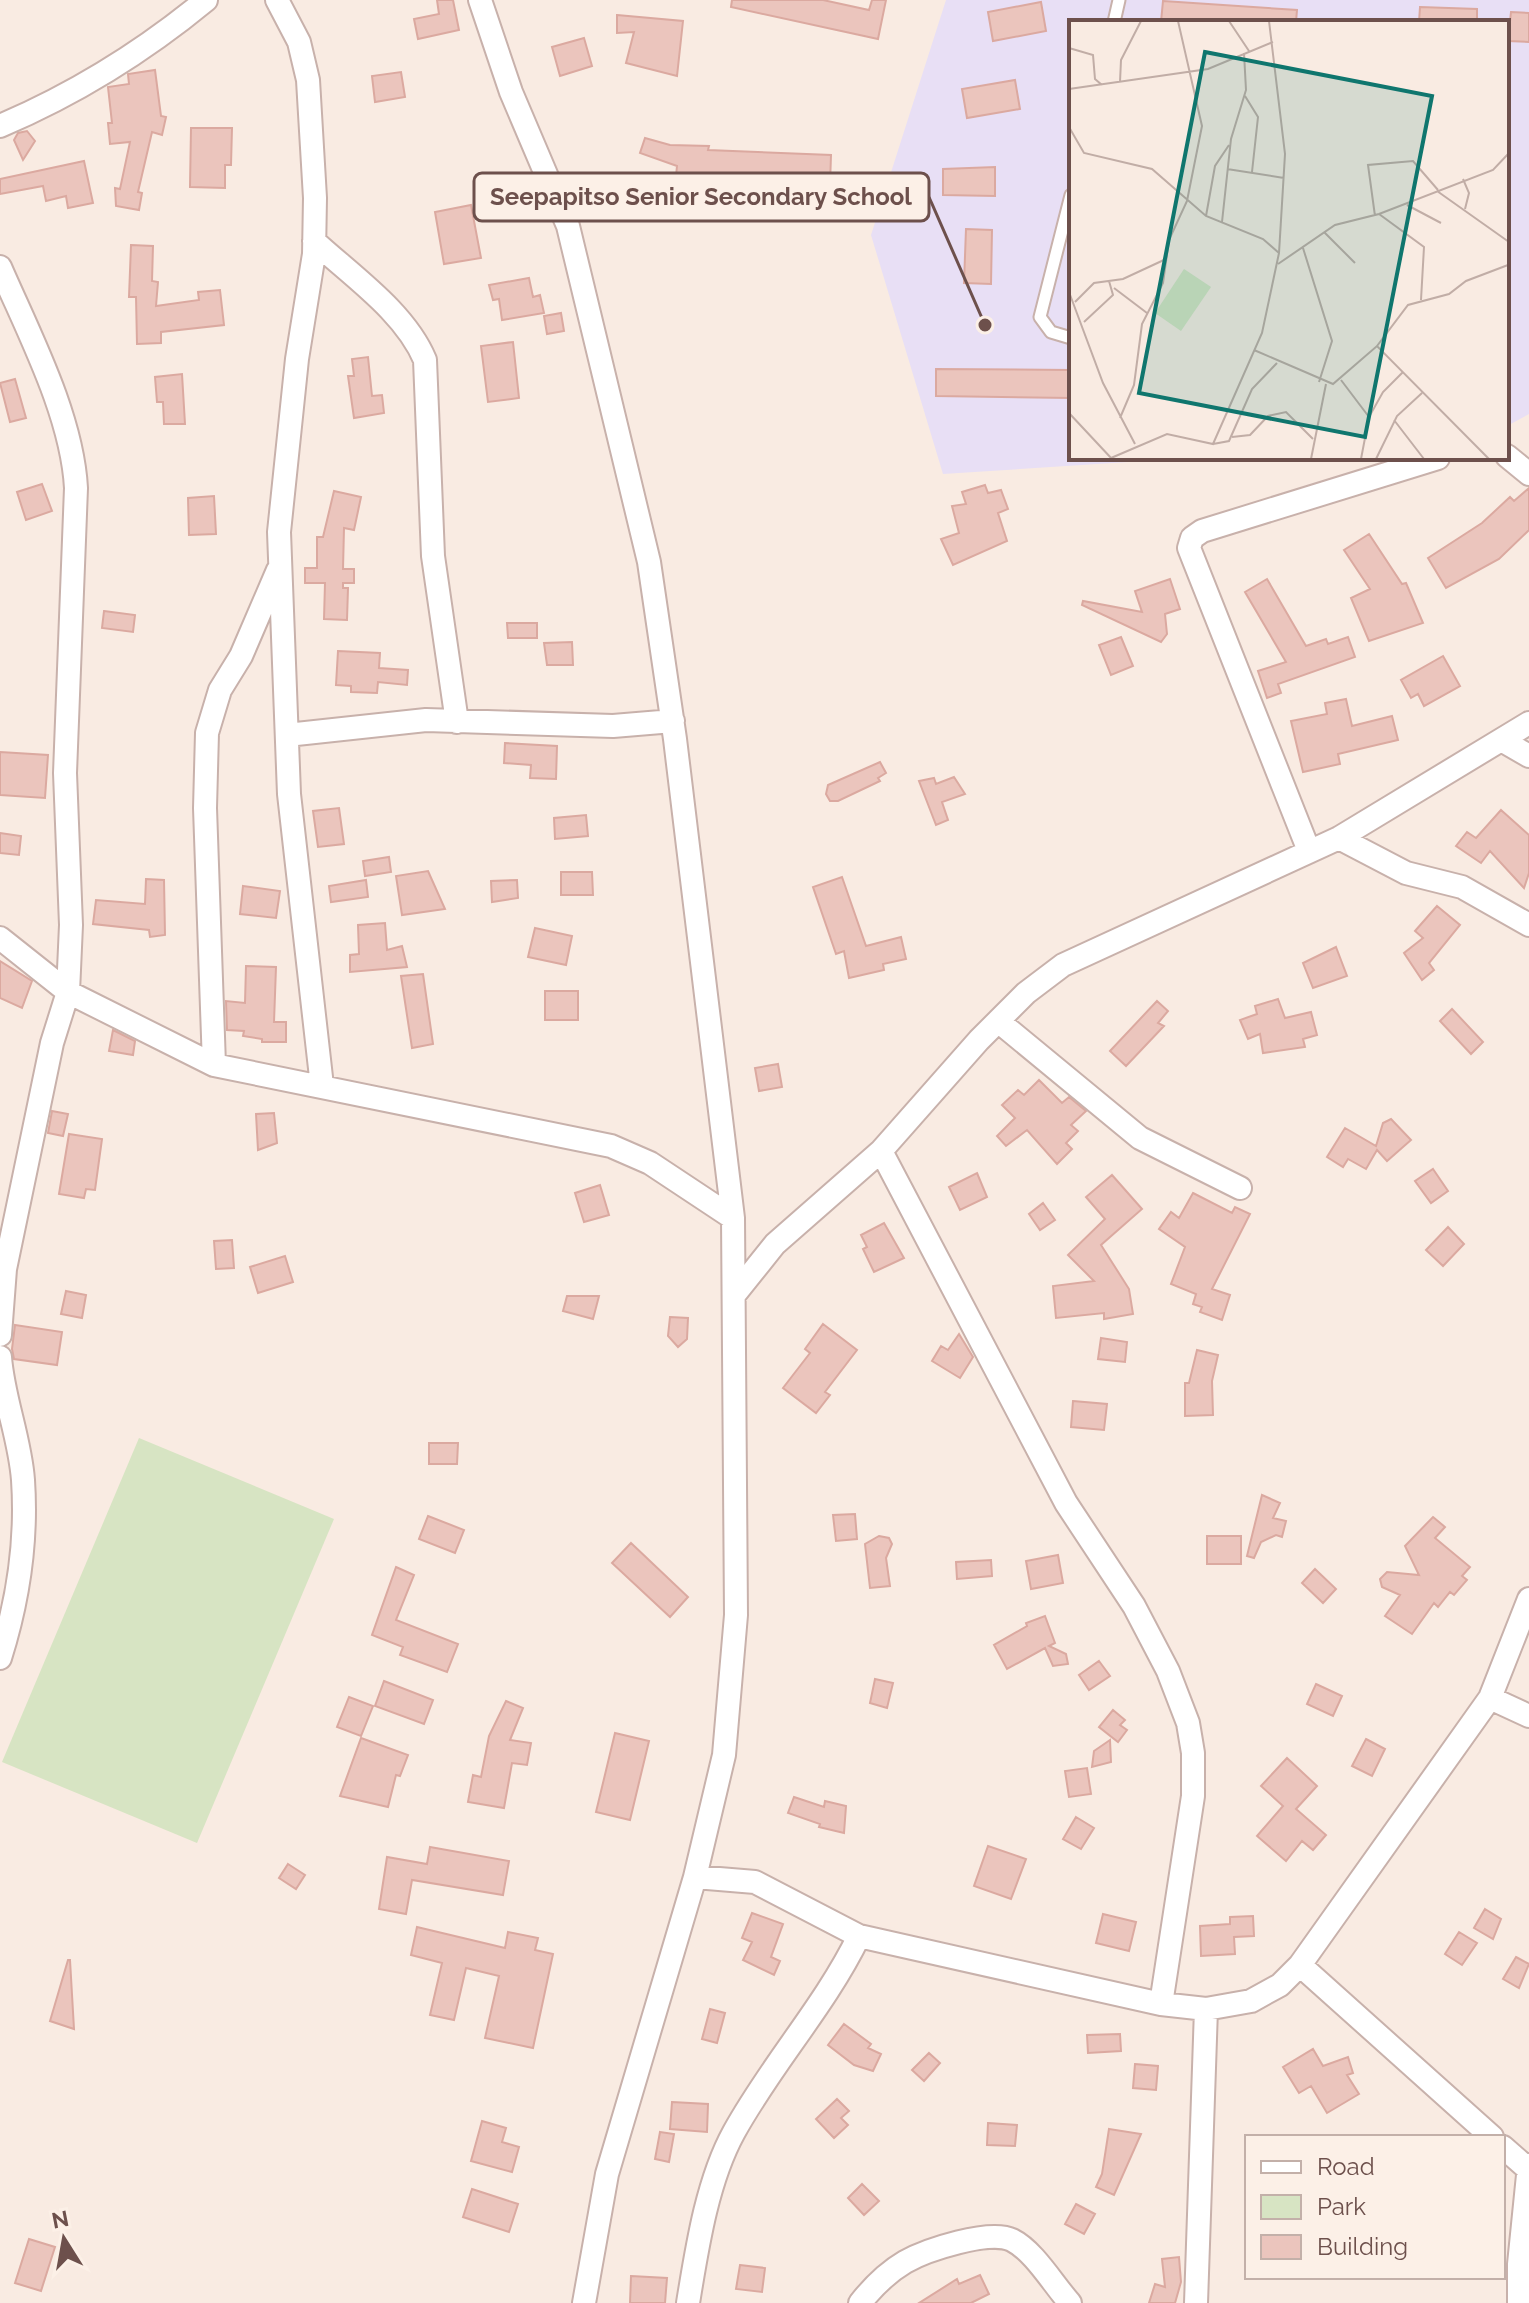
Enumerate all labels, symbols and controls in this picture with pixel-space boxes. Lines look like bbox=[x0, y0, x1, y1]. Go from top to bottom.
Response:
inset map bbox=[1069, 20, 1509, 460]
callout: Seepapitso Senior Secondary School bbox=[474, 173, 929, 221]
text: Seepapitso Senior Secondary School bbox=[490, 182, 912, 211]
legend bbox=[1245, 2135, 1505, 2279]
text: Road bbox=[1317, 2152, 1375, 2181]
text: Park bbox=[1317, 2192, 1366, 2221]
north arrow bbox=[24, 2199, 104, 2279]
text: N bbox=[49, 2205, 71, 2234]
text: Building bbox=[1317, 2232, 1408, 2261]

